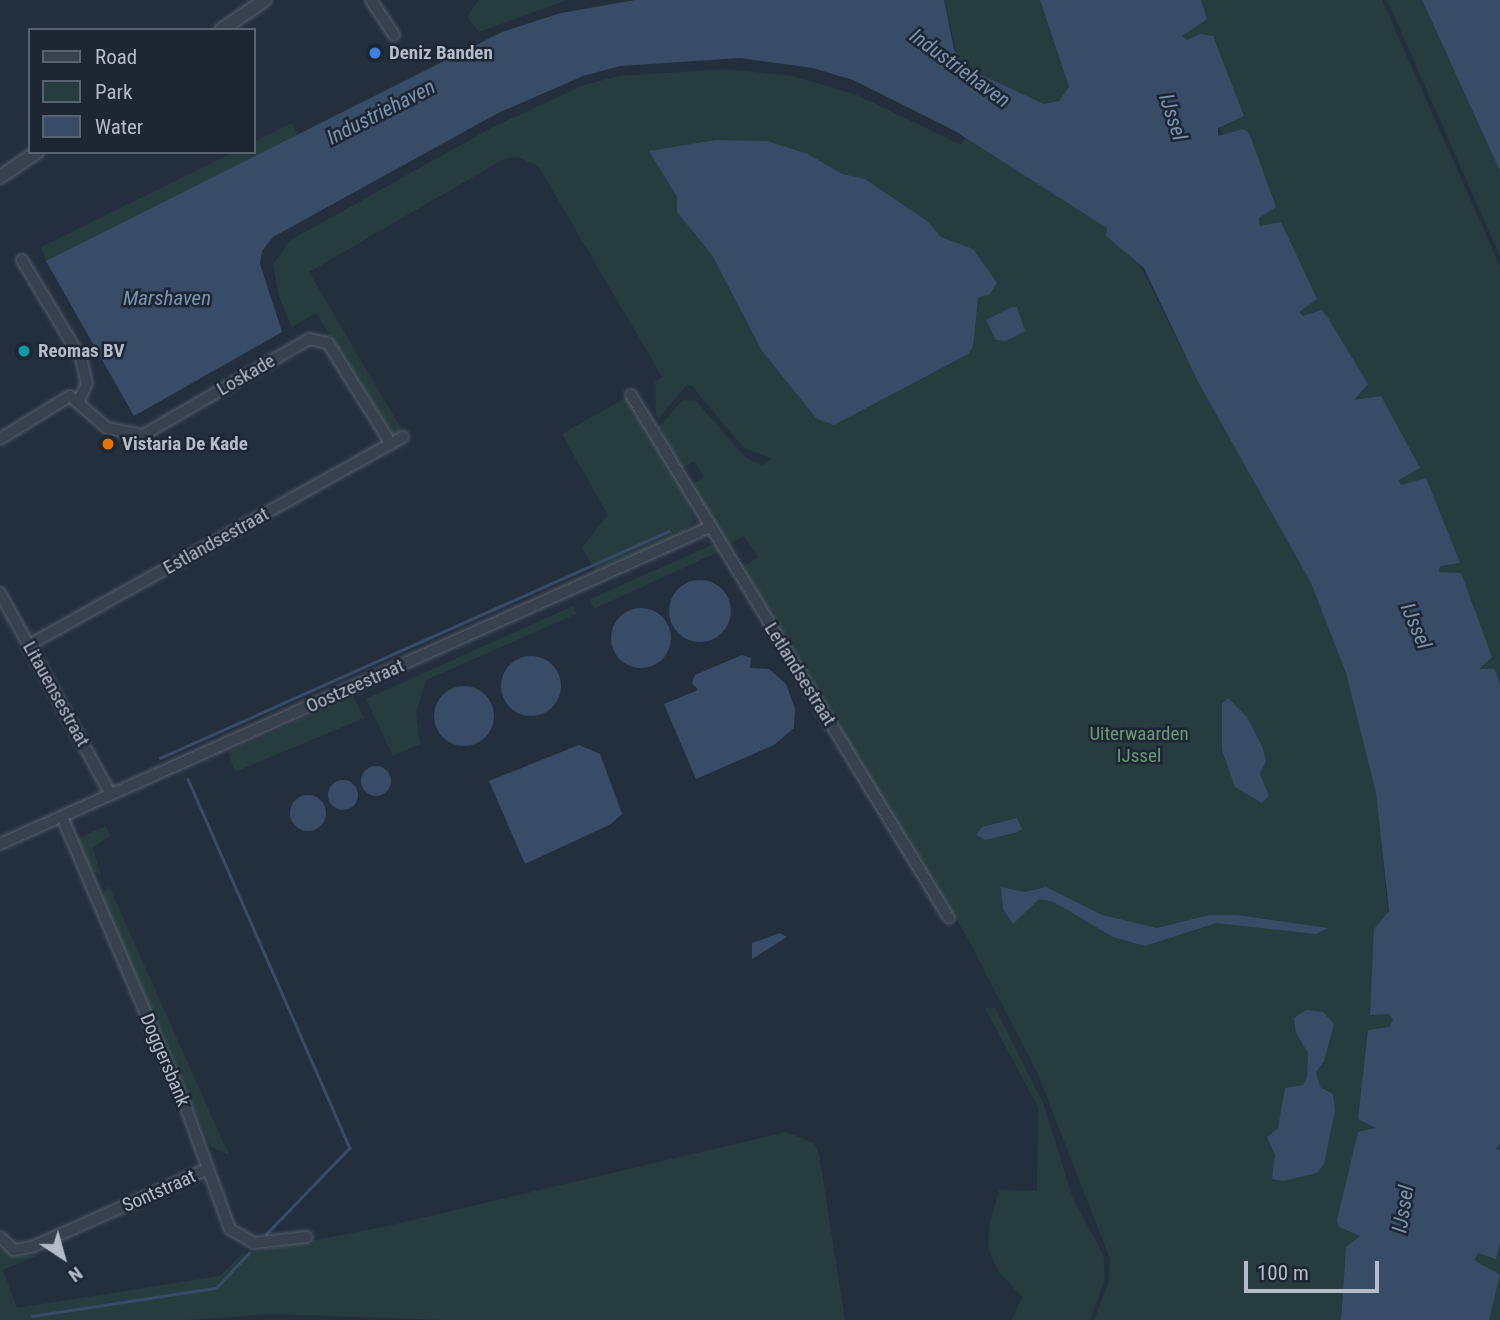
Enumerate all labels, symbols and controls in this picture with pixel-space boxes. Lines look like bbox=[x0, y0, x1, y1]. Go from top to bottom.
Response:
water label: Industriehaven bbox=[905, 23, 1015, 113]
legend bbox=[28, 28, 256, 154]
place label: Deniz Banden bbox=[389, 42, 493, 64]
text: Road bbox=[95, 45, 137, 69]
marker: Deniz Banden bbox=[367, 45, 383, 61]
water label: Industriehaven bbox=[323, 74, 439, 150]
text: Park bbox=[95, 80, 132, 104]
water label: IJssel bbox=[1154, 90, 1192, 144]
text: Water bbox=[95, 115, 143, 139]
water label: Marshaven bbox=[123, 285, 211, 311]
place label: Reomas BV bbox=[38, 340, 125, 362]
marker: Reomas BV bbox=[16, 343, 32, 359]
street label: Loskade bbox=[213, 349, 279, 401]
place label: Vistaria De Kade bbox=[122, 433, 248, 455]
marker: Vistaria De Kade bbox=[100, 436, 116, 452]
street label: Estlandsestraat bbox=[159, 503, 273, 579]
water label: IJssel bbox=[1395, 599, 1437, 653]
street label: Letlandsestraat bbox=[759, 618, 841, 730]
street label: Litauensestraat bbox=[18, 638, 94, 750]
street label: Oostzeestraat bbox=[303, 654, 407, 718]
park label: Uiterwaarden IJssel bbox=[1089, 723, 1189, 767]
street label: Doggersbank bbox=[135, 1010, 195, 1110]
street label: Sontstraat bbox=[119, 1165, 199, 1217]
water label: IJssel bbox=[1387, 1183, 1419, 1235]
north arrow bbox=[28, 1222, 98, 1292]
scale bar bbox=[1248, 1246, 1383, 1290]
text: 100 m bbox=[1257, 1261, 1309, 1285]
text: N bbox=[64, 1262, 87, 1287]

